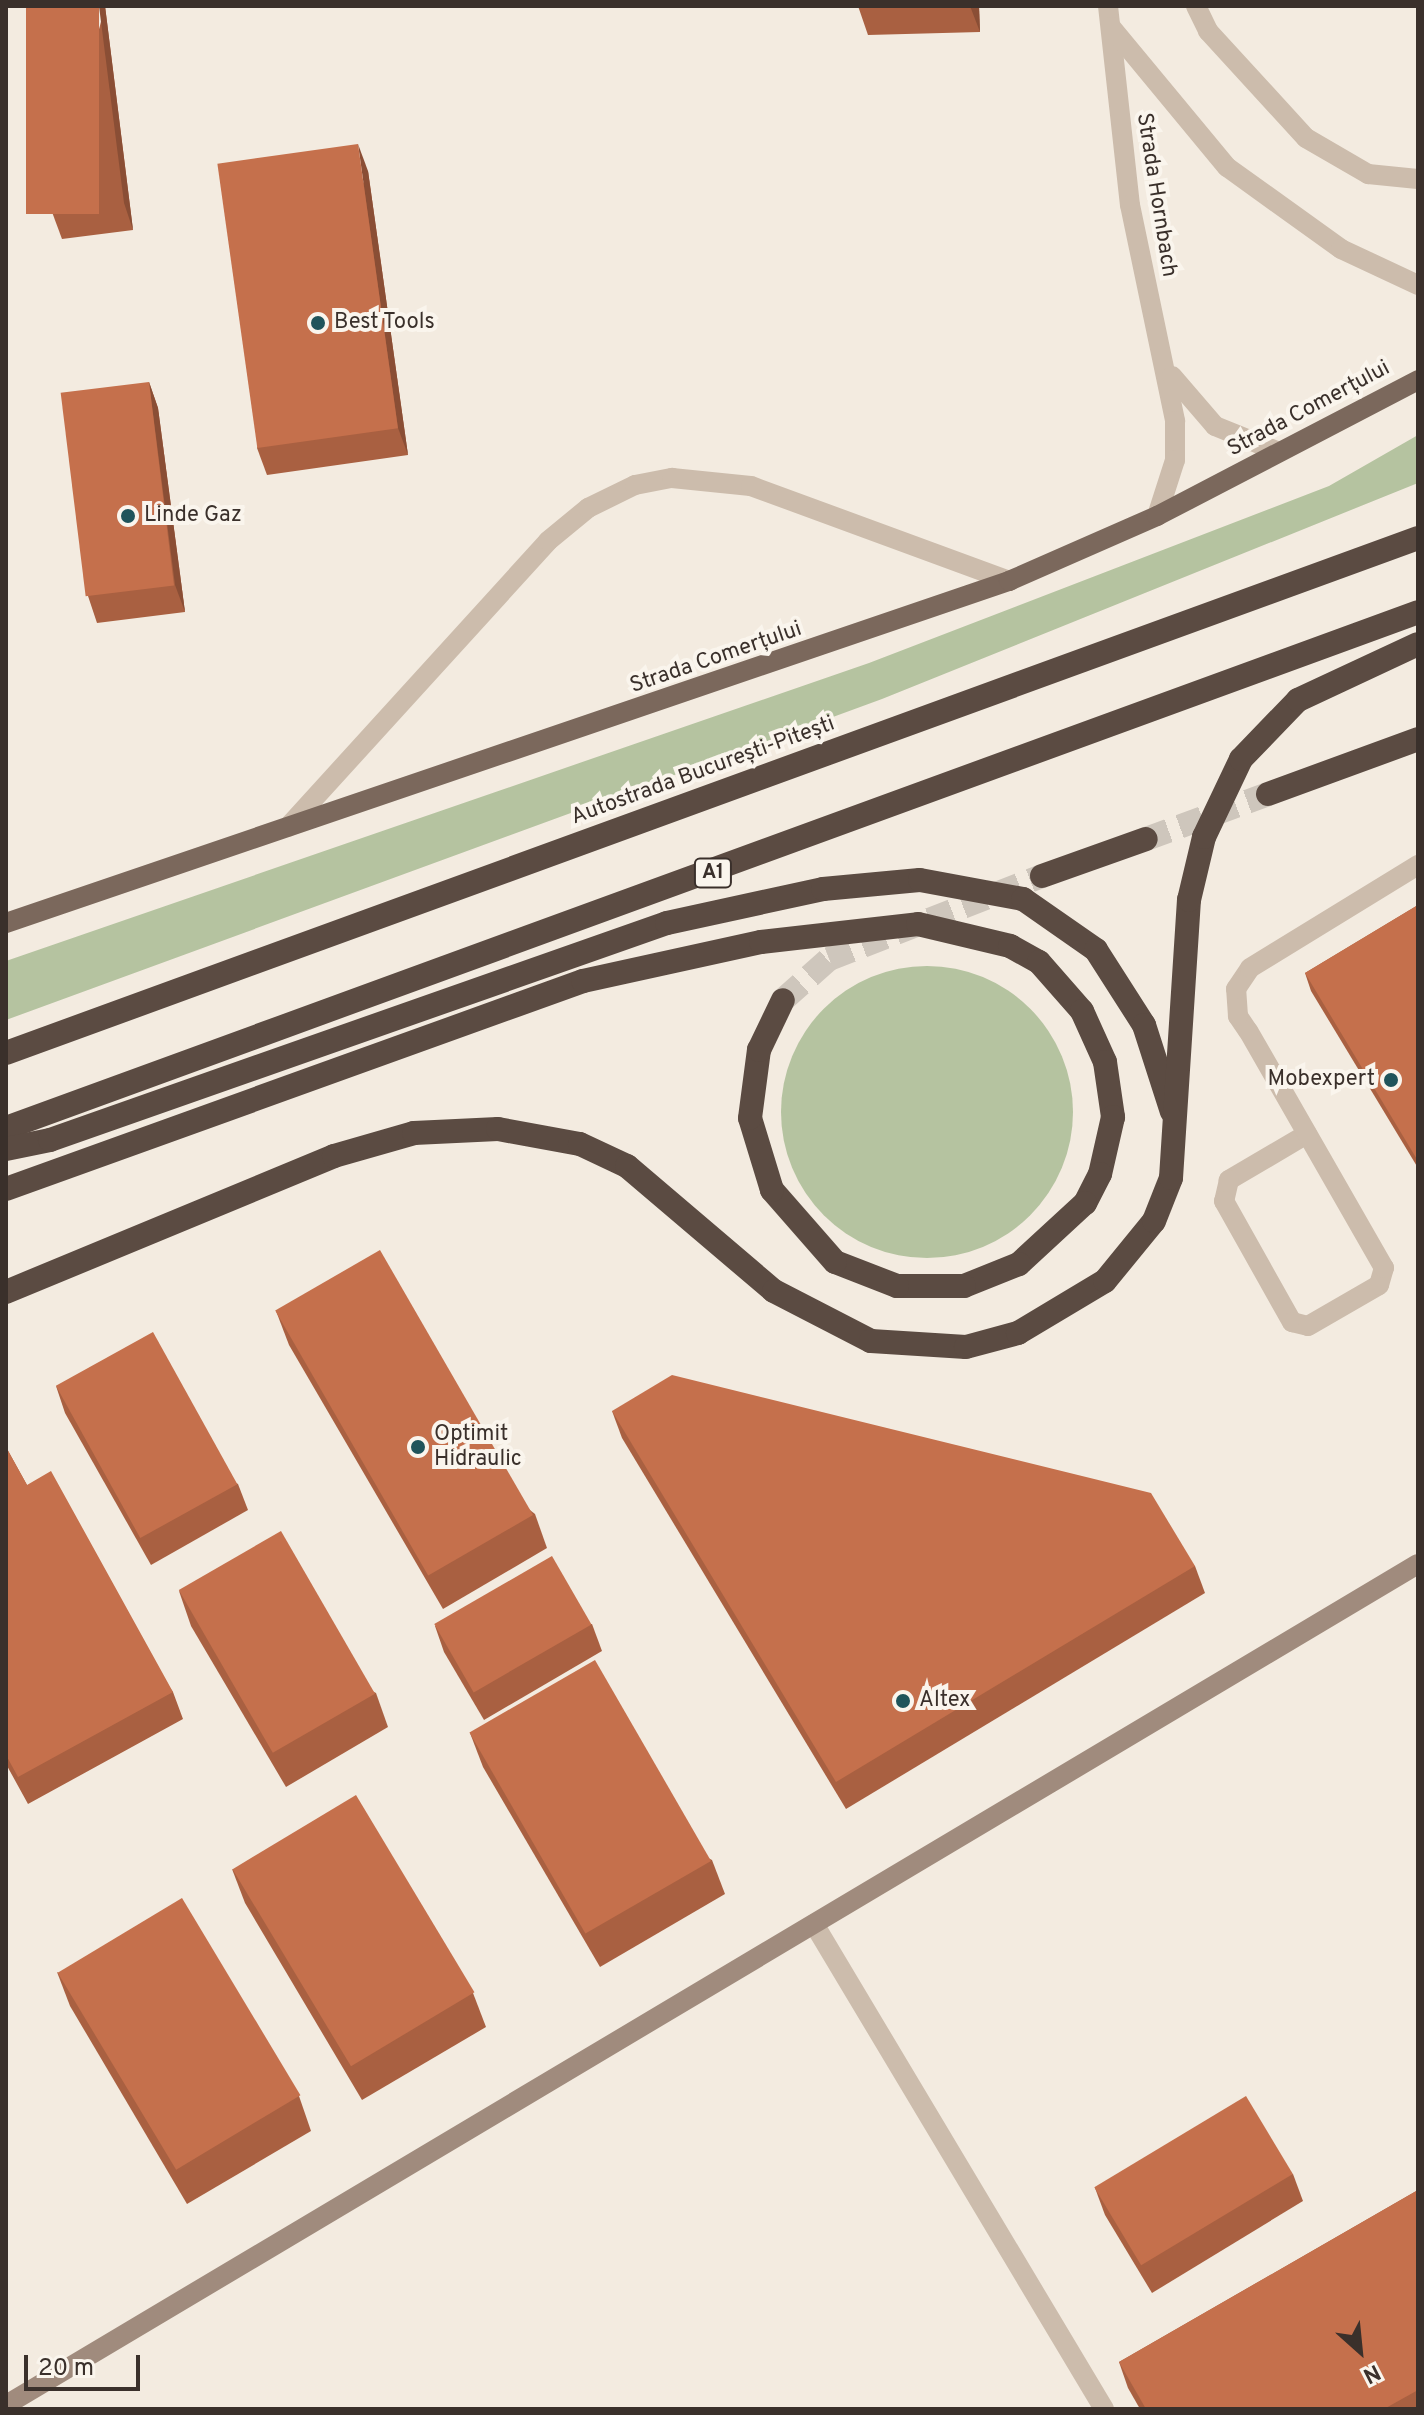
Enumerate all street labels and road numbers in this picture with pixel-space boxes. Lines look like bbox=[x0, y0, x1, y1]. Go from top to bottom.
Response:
street label: Strada Hornbach bbox=[1130, 111, 1182, 279]
street label: Strada Comerțului bbox=[1223, 355, 1395, 463]
street label: Strada Comerțului bbox=[627, 616, 805, 700]
street label: Autostrada București-Pitești bbox=[568, 711, 838, 831]
road number: A1 bbox=[693, 857, 733, 889]

